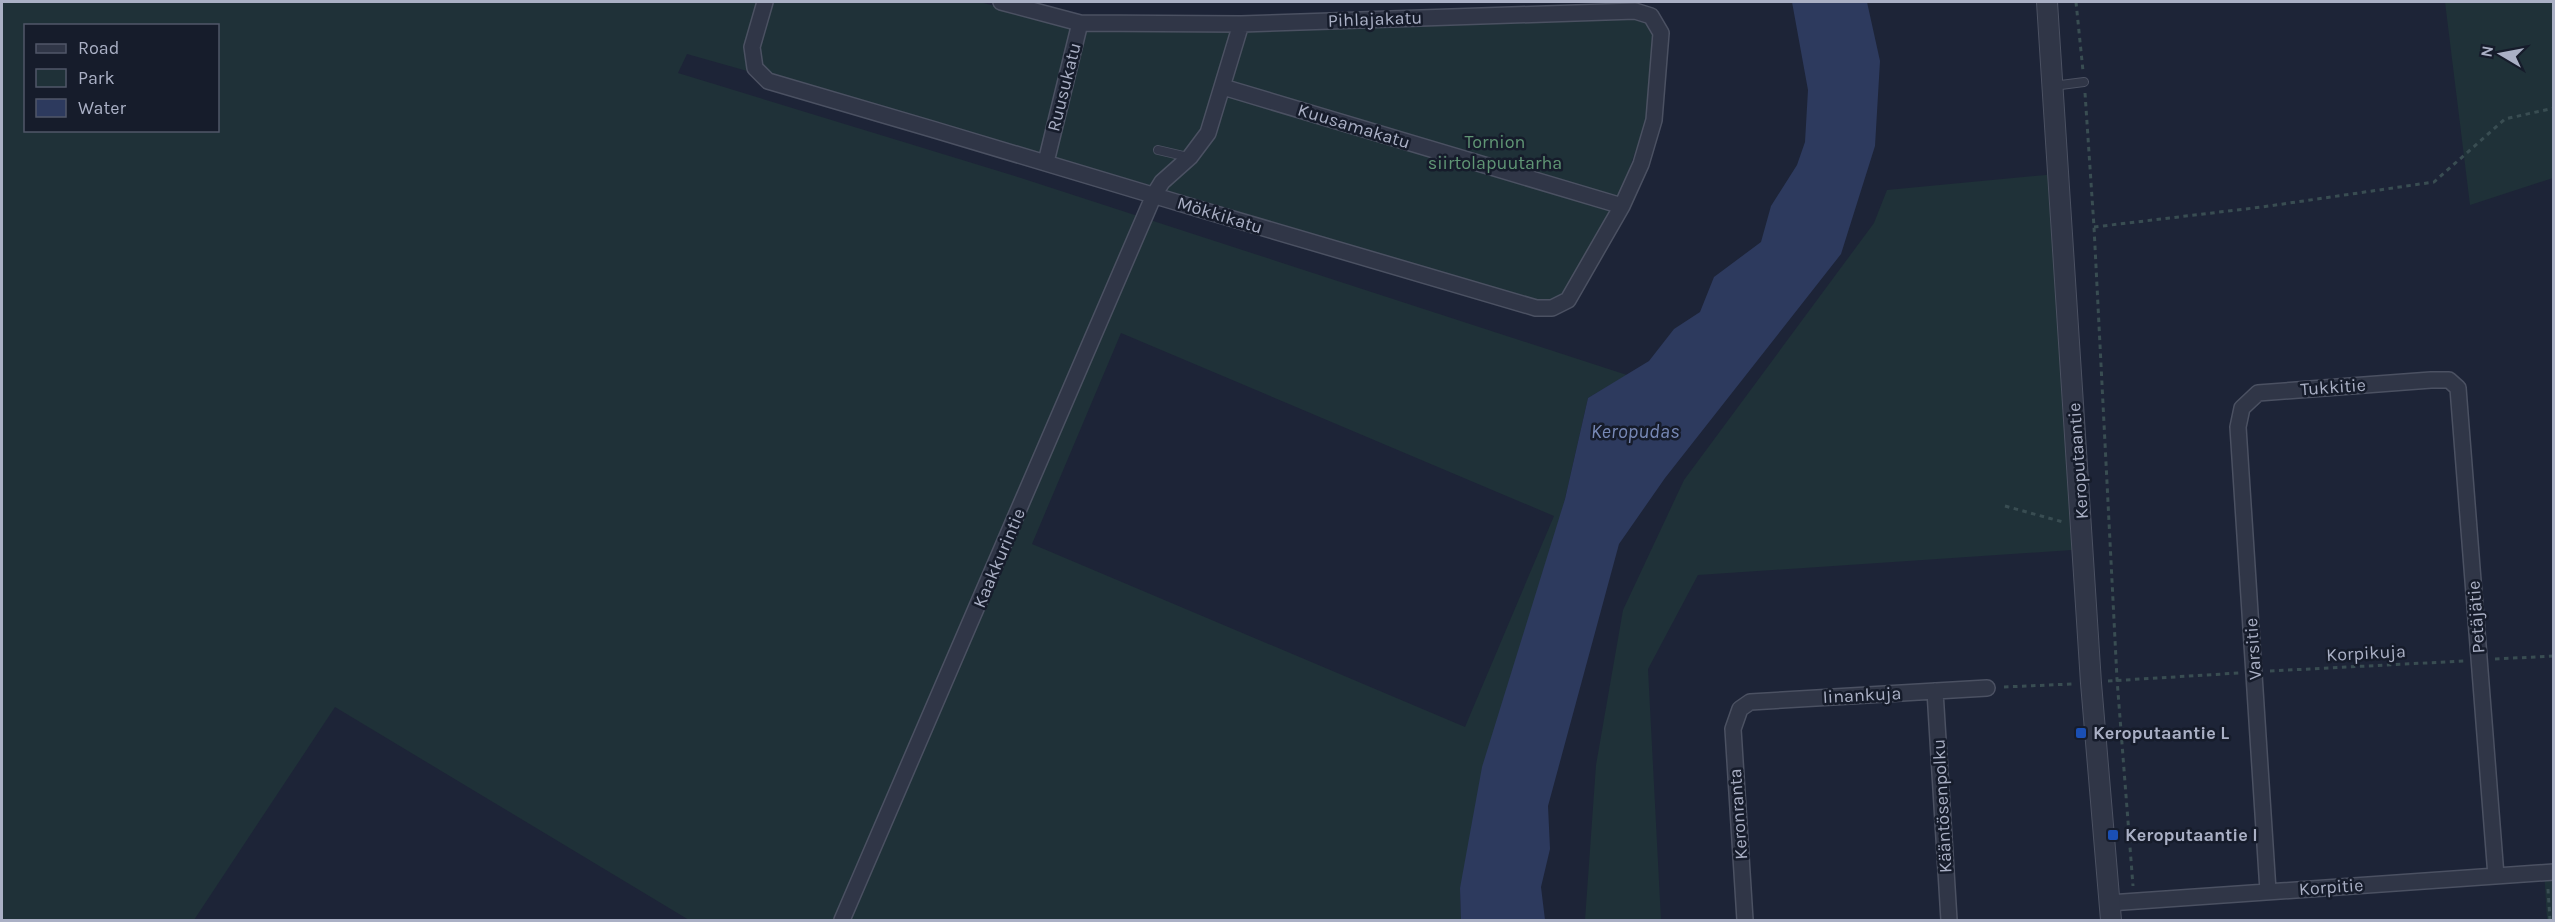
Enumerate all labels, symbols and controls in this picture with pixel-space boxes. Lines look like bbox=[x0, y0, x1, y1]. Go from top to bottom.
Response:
street label: Pihlajakatu bbox=[1327, 6, 1423, 32]
legend bbox=[24, 24, 219, 132]
north arrow bbox=[2471, 24, 2531, 84]
text: Road bbox=[78, 37, 119, 59]
street label: Ruusukatu bbox=[1042, 40, 1086, 134]
text: N bbox=[2476, 44, 2497, 59]
text: Park bbox=[78, 67, 115, 89]
text: Water bbox=[78, 97, 126, 119]
street label: Kuusamakatu bbox=[1295, 98, 1413, 154]
park label: Tornion siirtolapuutarha bbox=[1428, 131, 1562, 174]
street label: Mökkikatu bbox=[1174, 192, 1266, 238]
street label: Tukkitie bbox=[2299, 374, 2367, 400]
street label: Keroputaantie bbox=[2063, 402, 2093, 520]
water label: Keropudas bbox=[1591, 420, 1679, 443]
street label: Kaakkurintie bbox=[968, 505, 1030, 611]
street label: Petäjätie bbox=[2462, 580, 2490, 654]
street label: Varsitie bbox=[2240, 617, 2266, 681]
street label: Korpikuja bbox=[2326, 640, 2406, 666]
street label: Iinankuja bbox=[1822, 682, 1902, 708]
place label: Keroputaantie L bbox=[2093, 722, 2229, 744]
marker: Keroputaantie L bbox=[2074, 726, 2088, 740]
street label: Kääntösenpolku bbox=[1928, 738, 1956, 874]
street label: Keronranta bbox=[1724, 768, 1752, 860]
place label: Keroputaantie I bbox=[2125, 824, 2258, 846]
marker: Keroputaantie I bbox=[2106, 828, 2120, 842]
street label: Korpitie bbox=[2298, 874, 2364, 900]

